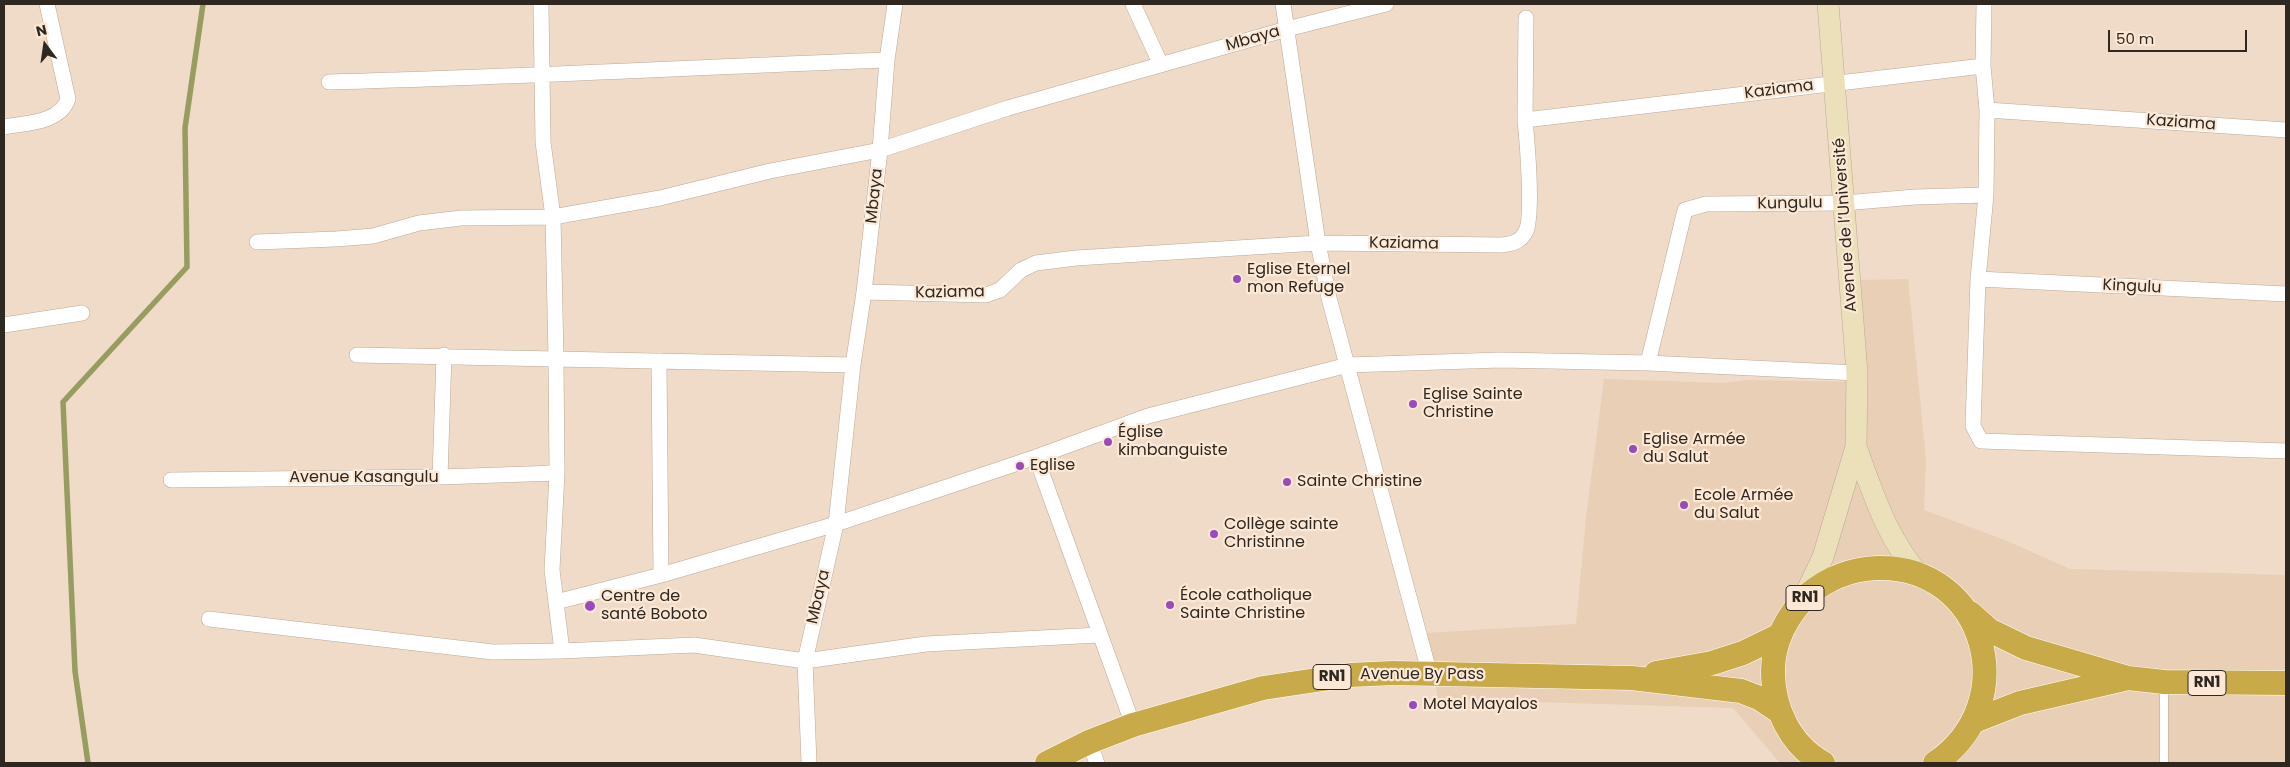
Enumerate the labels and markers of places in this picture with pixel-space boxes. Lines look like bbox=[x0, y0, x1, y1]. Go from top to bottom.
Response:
place label: Eglise Eternel mon Refuge bbox=[1247, 260, 1350, 298]
marker: Eglise Eternel mon Refuge bbox=[1231, 273, 1243, 285]
place label: Eglise Sainte Christine bbox=[1423, 385, 1523, 423]
marker: Eglise Sainte Christine bbox=[1407, 398, 1419, 410]
place label: Église kimbanguiste bbox=[1118, 423, 1228, 461]
place label: Eglise Armée du Salut bbox=[1643, 430, 1746, 468]
marker: Église kimbanguiste bbox=[1102, 436, 1114, 448]
marker: Eglise Armée du Salut bbox=[1627, 443, 1639, 455]
place label: Eglise bbox=[1030, 456, 1075, 476]
marker: Eglise bbox=[1014, 460, 1026, 472]
place label: Sainte Christine bbox=[1297, 472, 1422, 492]
marker: Sainte Christine bbox=[1281, 476, 1293, 488]
place label: Ecole Armée du Salut bbox=[1694, 486, 1793, 524]
marker: Ecole Armée du Salut bbox=[1678, 499, 1690, 511]
place label: Collège sainte Christinne bbox=[1224, 515, 1338, 553]
marker: Collège sainte Christinne bbox=[1208, 528, 1220, 540]
place label: École catholique Sainte Christine bbox=[1180, 586, 1312, 624]
place label: Centre de santé Boboto bbox=[601, 587, 708, 625]
marker: Centre de santé Boboto bbox=[583, 599, 597, 613]
marker: École catholique Sainte Christine bbox=[1164, 599, 1176, 611]
place label: Motel Mayalos bbox=[1423, 695, 1538, 715]
marker: Motel Mayalos bbox=[1407, 699, 1419, 711]

